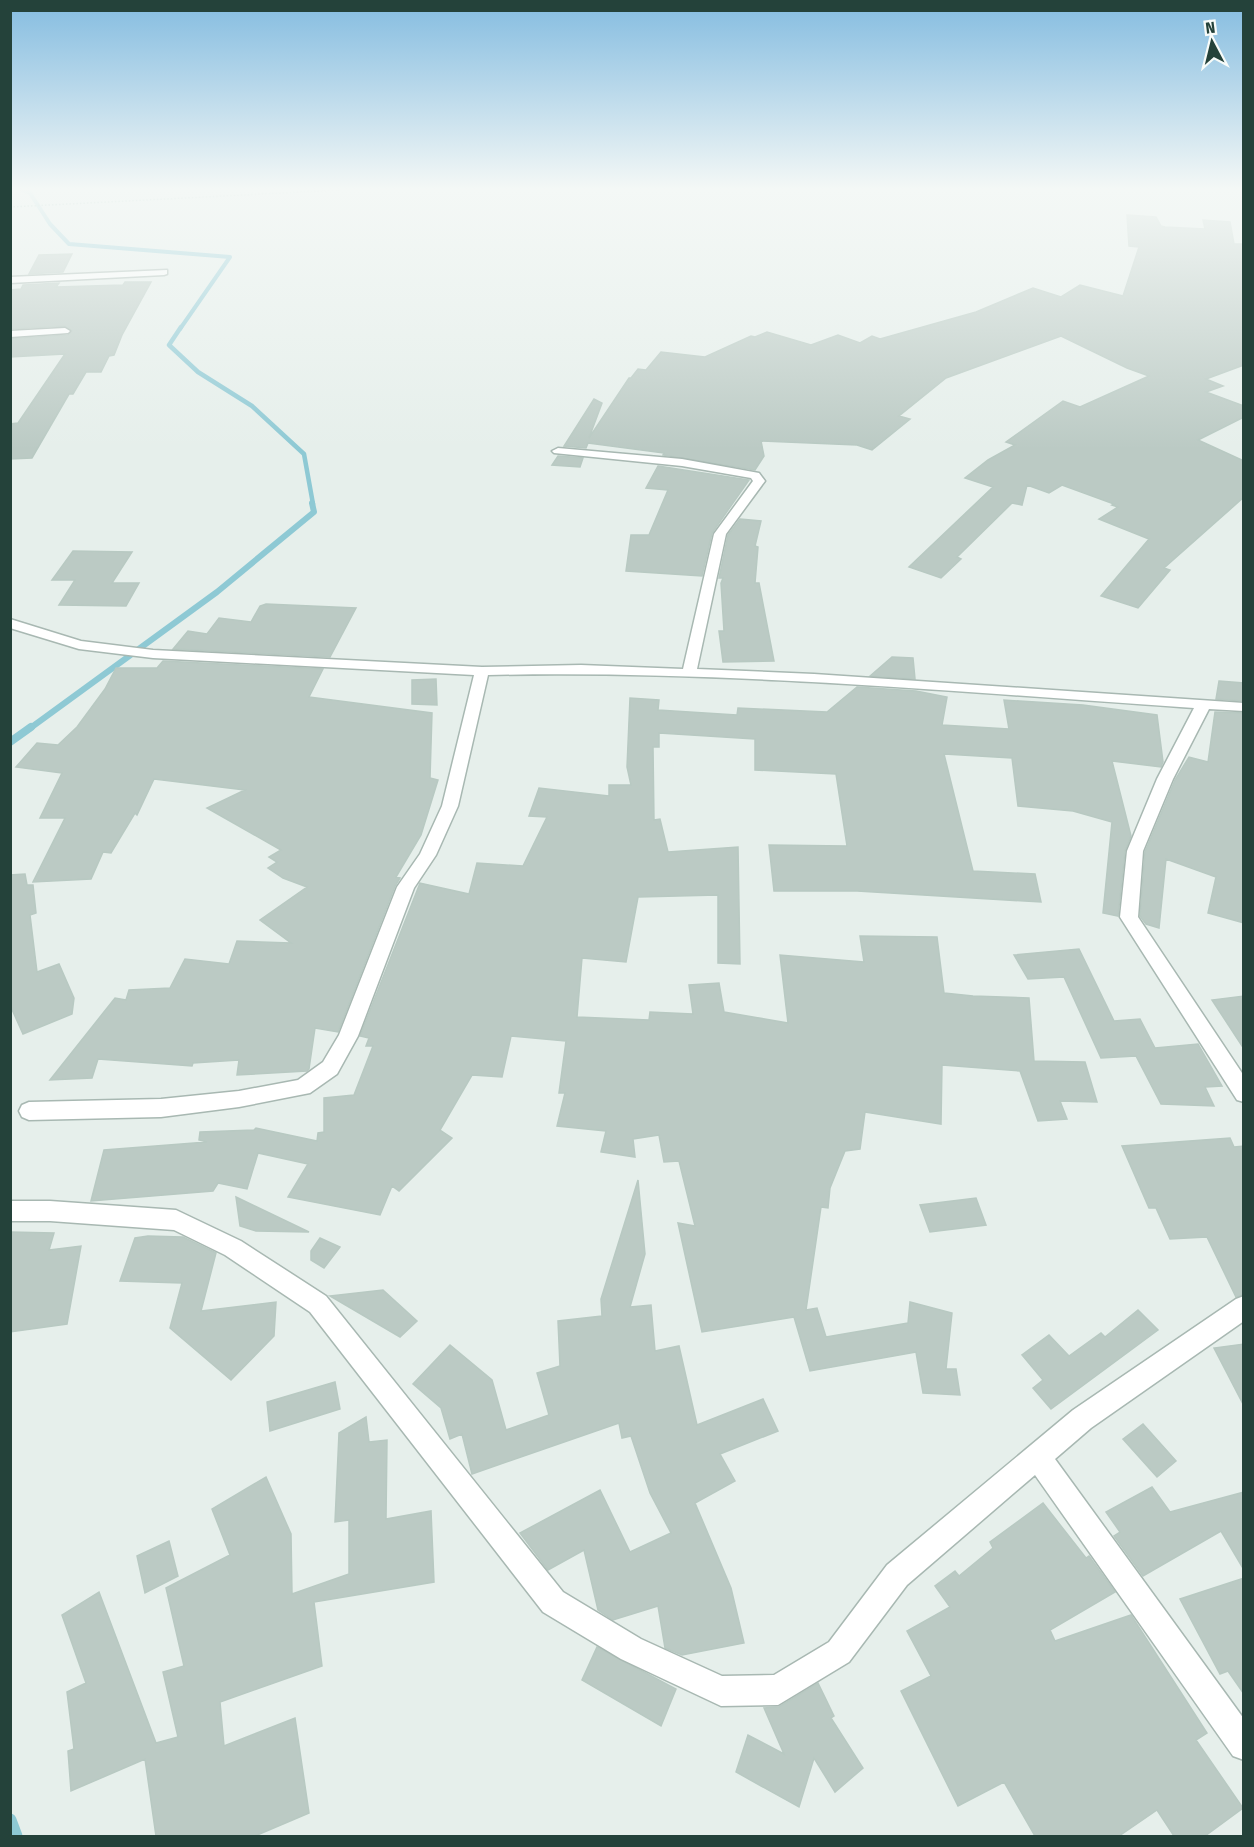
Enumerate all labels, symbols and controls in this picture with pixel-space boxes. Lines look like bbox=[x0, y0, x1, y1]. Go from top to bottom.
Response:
north arrow bbox=[1182, 12, 1242, 72]
text: N bbox=[1204, 18, 1216, 38]

